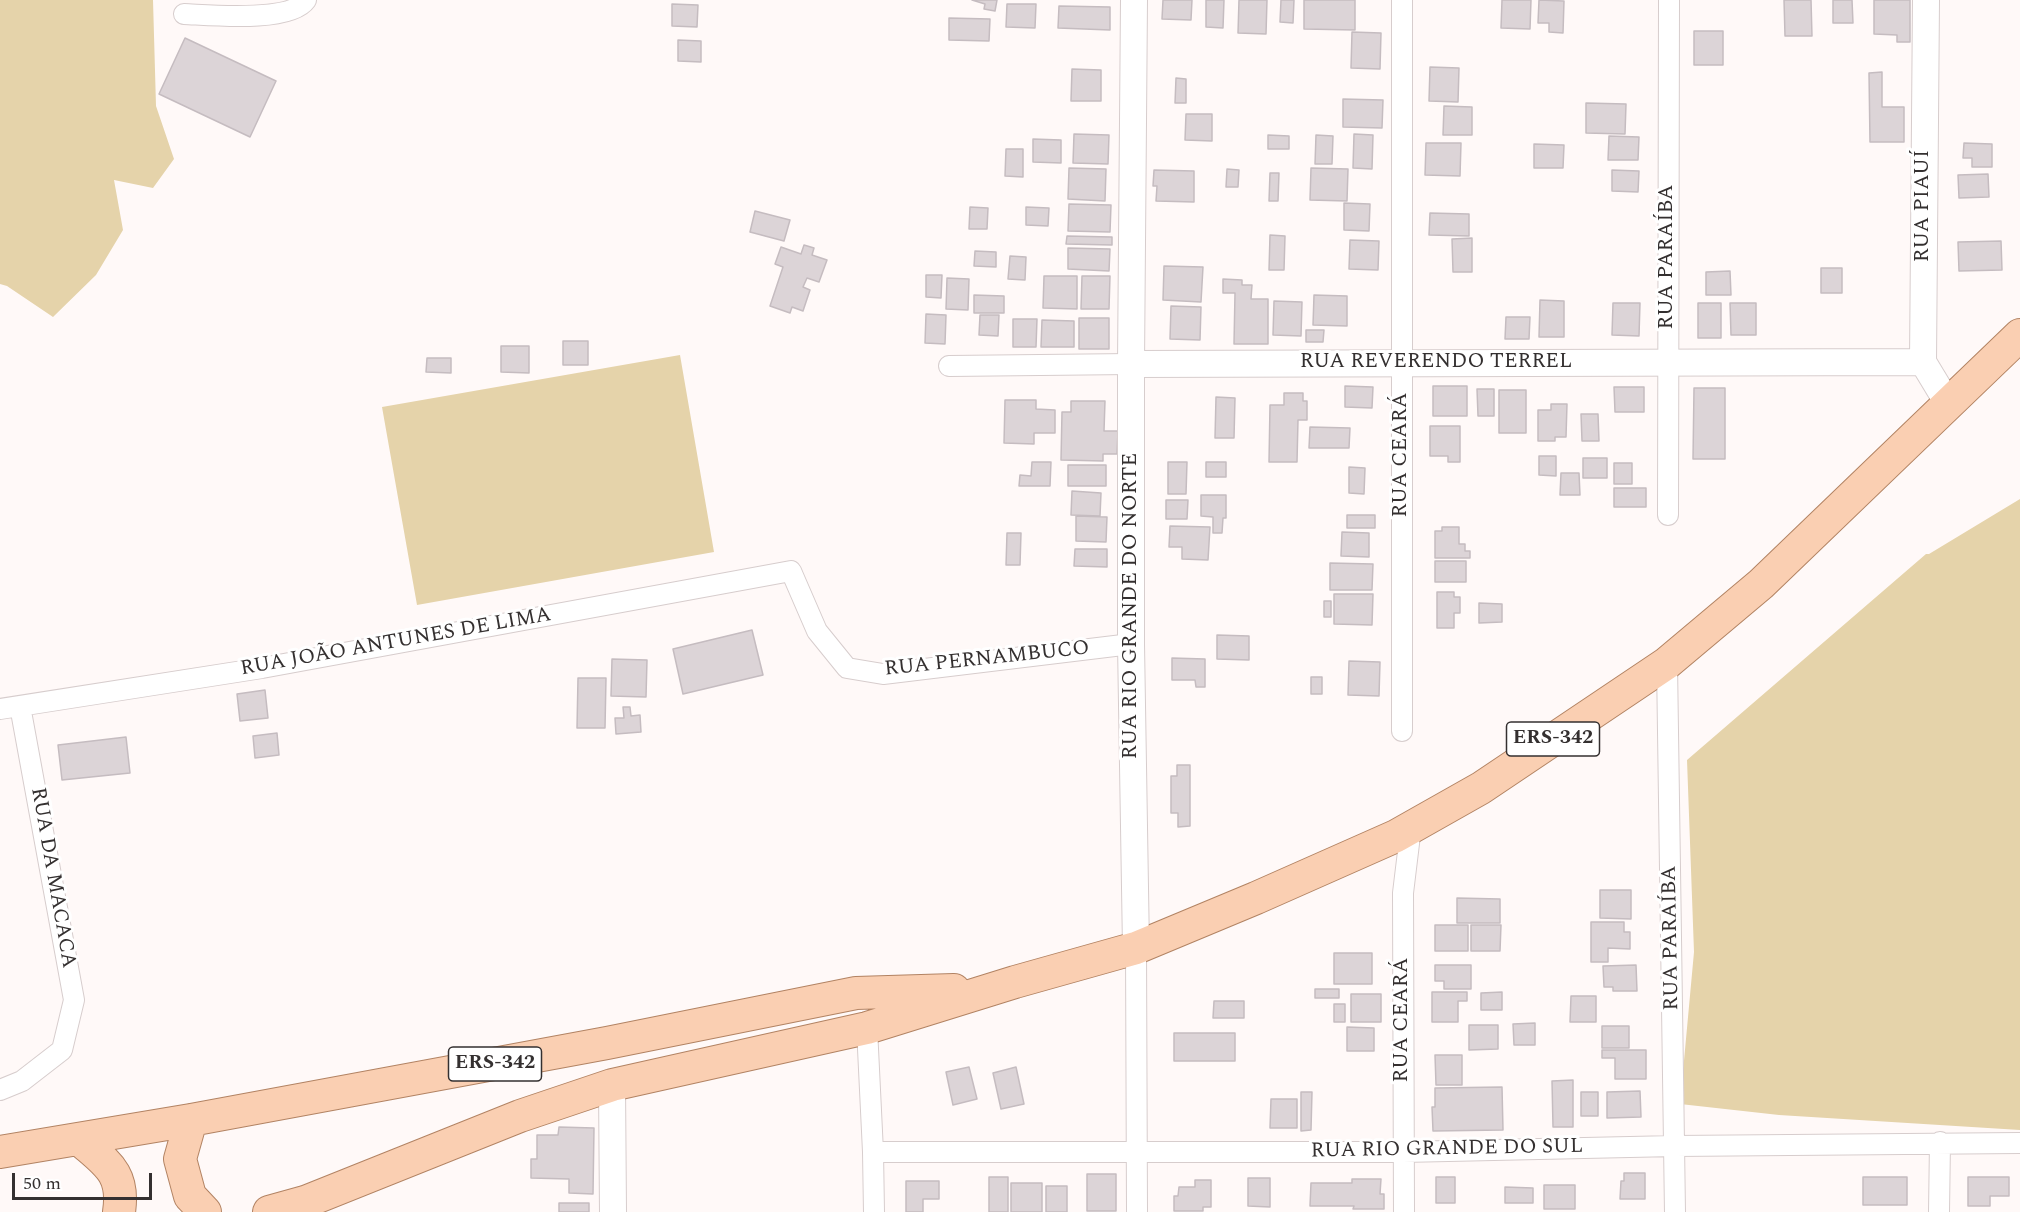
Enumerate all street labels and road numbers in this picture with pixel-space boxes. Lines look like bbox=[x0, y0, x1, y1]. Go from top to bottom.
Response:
street label: RUA PIAUÍ bbox=[1911, 150, 1937, 262]
street label: RUA PARAÍBA bbox=[1655, 184, 1681, 330]
street label: RUA REVERENDO TERREL bbox=[1300, 350, 1572, 376]
street label: RUA CEARÁ bbox=[1389, 393, 1415, 517]
street label: RUA RIO GRANDE DO NORTE bbox=[1119, 453, 1145, 759]
street label: RUA JOÃO ANTUNES DE LIMA bbox=[239, 603, 553, 683]
street label: RUA PERNAMBUCO bbox=[883, 637, 1091, 683]
road number: ERS-342 bbox=[1506, 722, 1600, 756]
street label: RUA DA MACACA bbox=[24, 786, 80, 970]
street label: RUA PARAÍBA bbox=[1658, 865, 1686, 1011]
street label: RUA CEARÁ bbox=[1390, 958, 1416, 1082]
road number: ERS-342 bbox=[448, 1047, 542, 1081]
street label: RUA RIO GRANDE DO SUL bbox=[1311, 1135, 1583, 1165]

